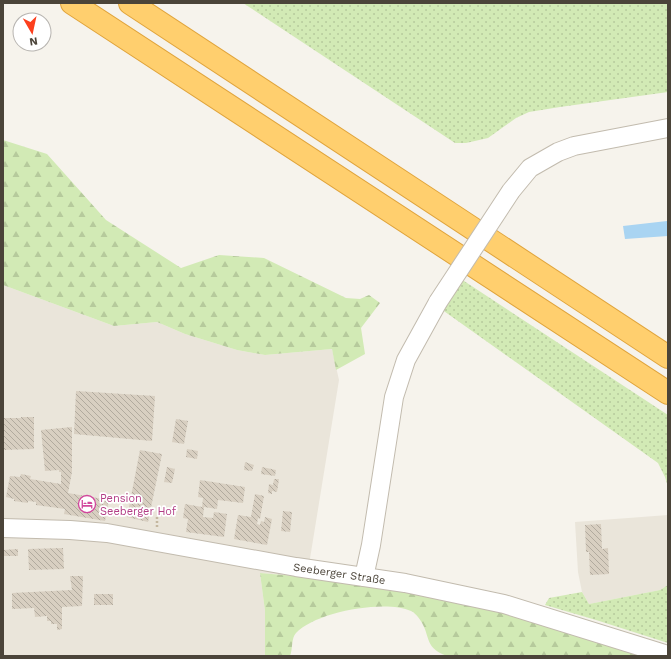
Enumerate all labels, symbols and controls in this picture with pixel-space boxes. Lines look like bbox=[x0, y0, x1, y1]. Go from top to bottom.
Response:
north arrow bbox=[12, 12, 52, 52]
text: N bbox=[28, 34, 39, 48]
place label: Pension Seeberger Hof bbox=[100, 492, 177, 518]
hotel icon: Pension Seeberger Hof bbox=[77, 494, 97, 514]
street label: Seeberger Straße bbox=[292, 560, 386, 587]

